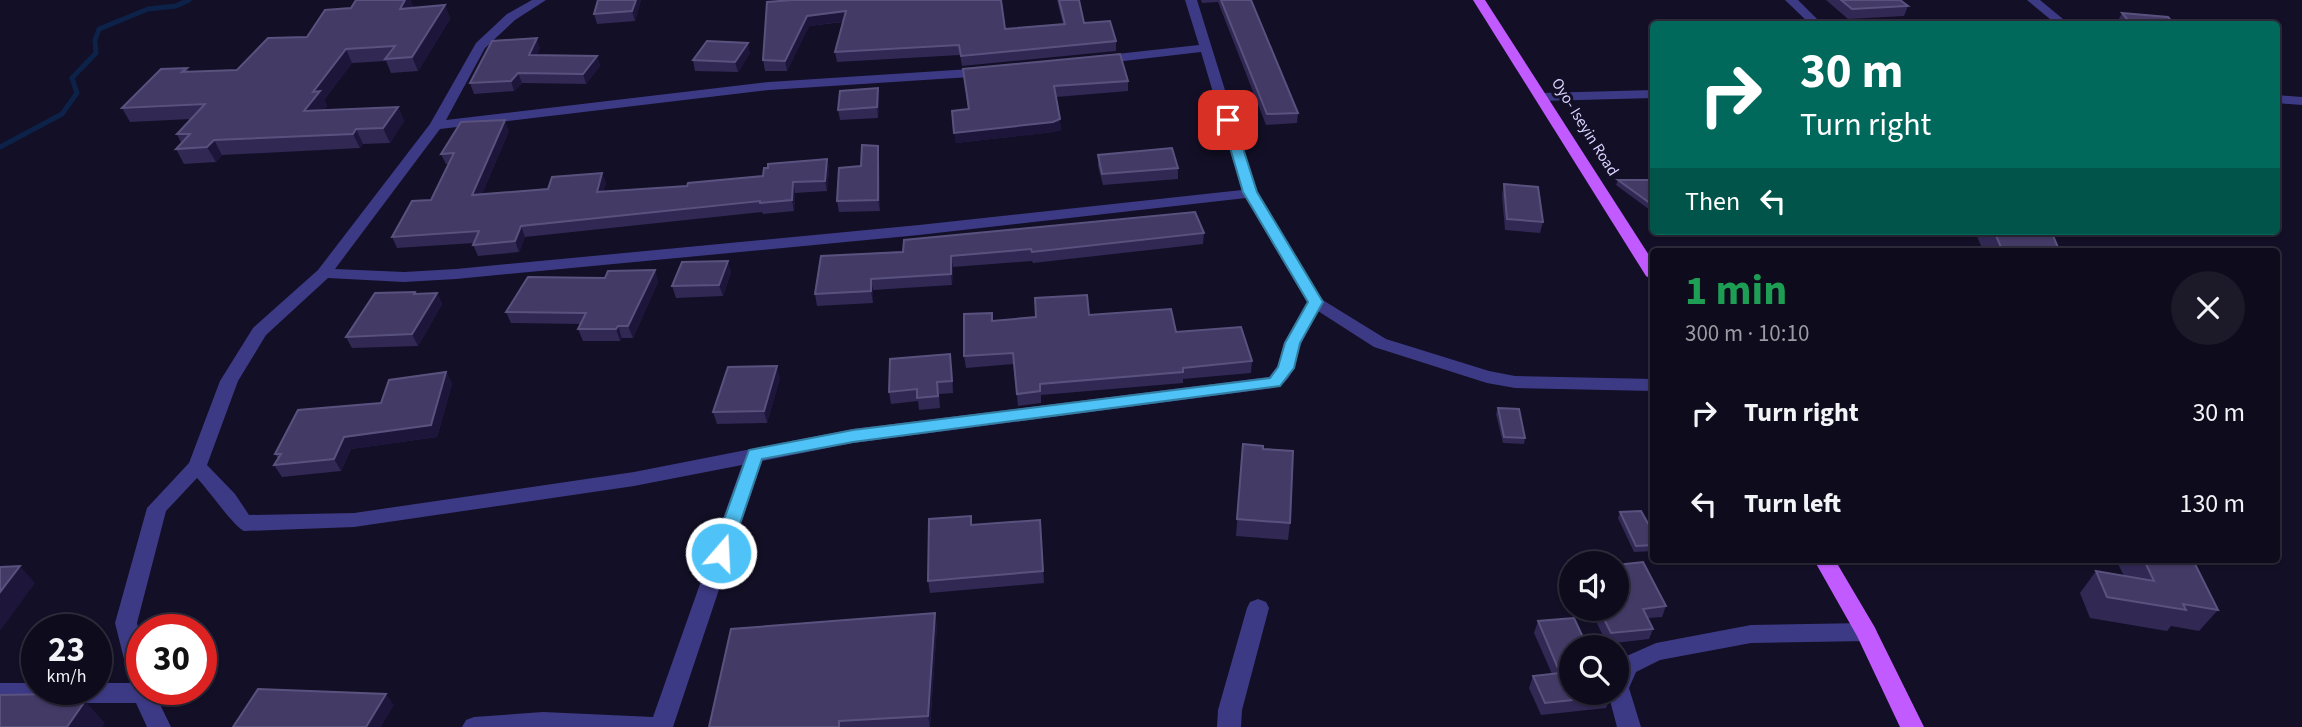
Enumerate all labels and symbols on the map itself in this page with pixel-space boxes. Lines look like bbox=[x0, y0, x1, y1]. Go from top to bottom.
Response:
street label: Oyo- Iseyin Road bbox=[1546, 74, 1624, 180]
pin bbox=[1198, 90, 1258, 150]
position arrow bbox=[684, 516, 758, 590]
speed limit sign: 30 bbox=[126, 614, 217, 705]

